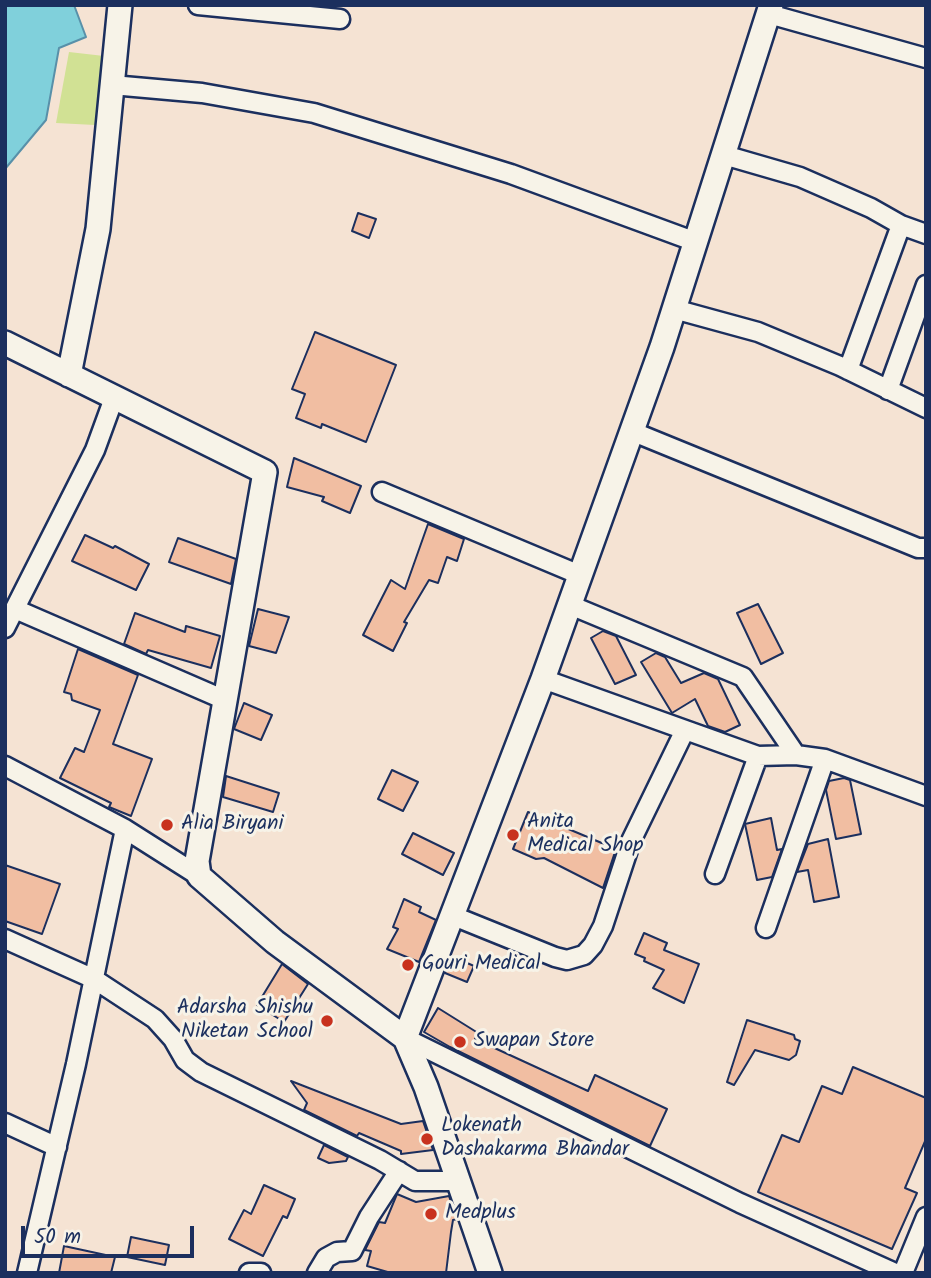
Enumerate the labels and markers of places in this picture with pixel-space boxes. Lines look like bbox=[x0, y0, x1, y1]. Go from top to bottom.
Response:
place label: Anita Medical Shop bbox=[527, 810, 643, 860]
place label: Alia Biryani bbox=[181, 812, 283, 838]
marker: Alia Biryani bbox=[159, 817, 175, 833]
marker: Anita Medical Shop bbox=[505, 827, 521, 843]
place label: Gouri Medical bbox=[422, 952, 541, 978]
marker: Gouri Medical bbox=[400, 957, 416, 973]
place label: Adarsha Shishu Niketan School bbox=[177, 996, 313, 1046]
marker: Adarsha Shishu Niketan School bbox=[319, 1013, 335, 1029]
place label: Swapan Store bbox=[474, 1029, 594, 1055]
marker: Swapan Store bbox=[452, 1034, 468, 1050]
place label: Lokenath Dashakarma Bhandar bbox=[441, 1114, 629, 1164]
marker: Lokenath Dashakarma Bhandar bbox=[419, 1131, 435, 1147]
place label: Medplus bbox=[445, 1201, 516, 1227]
marker: Medplus bbox=[423, 1206, 439, 1222]

